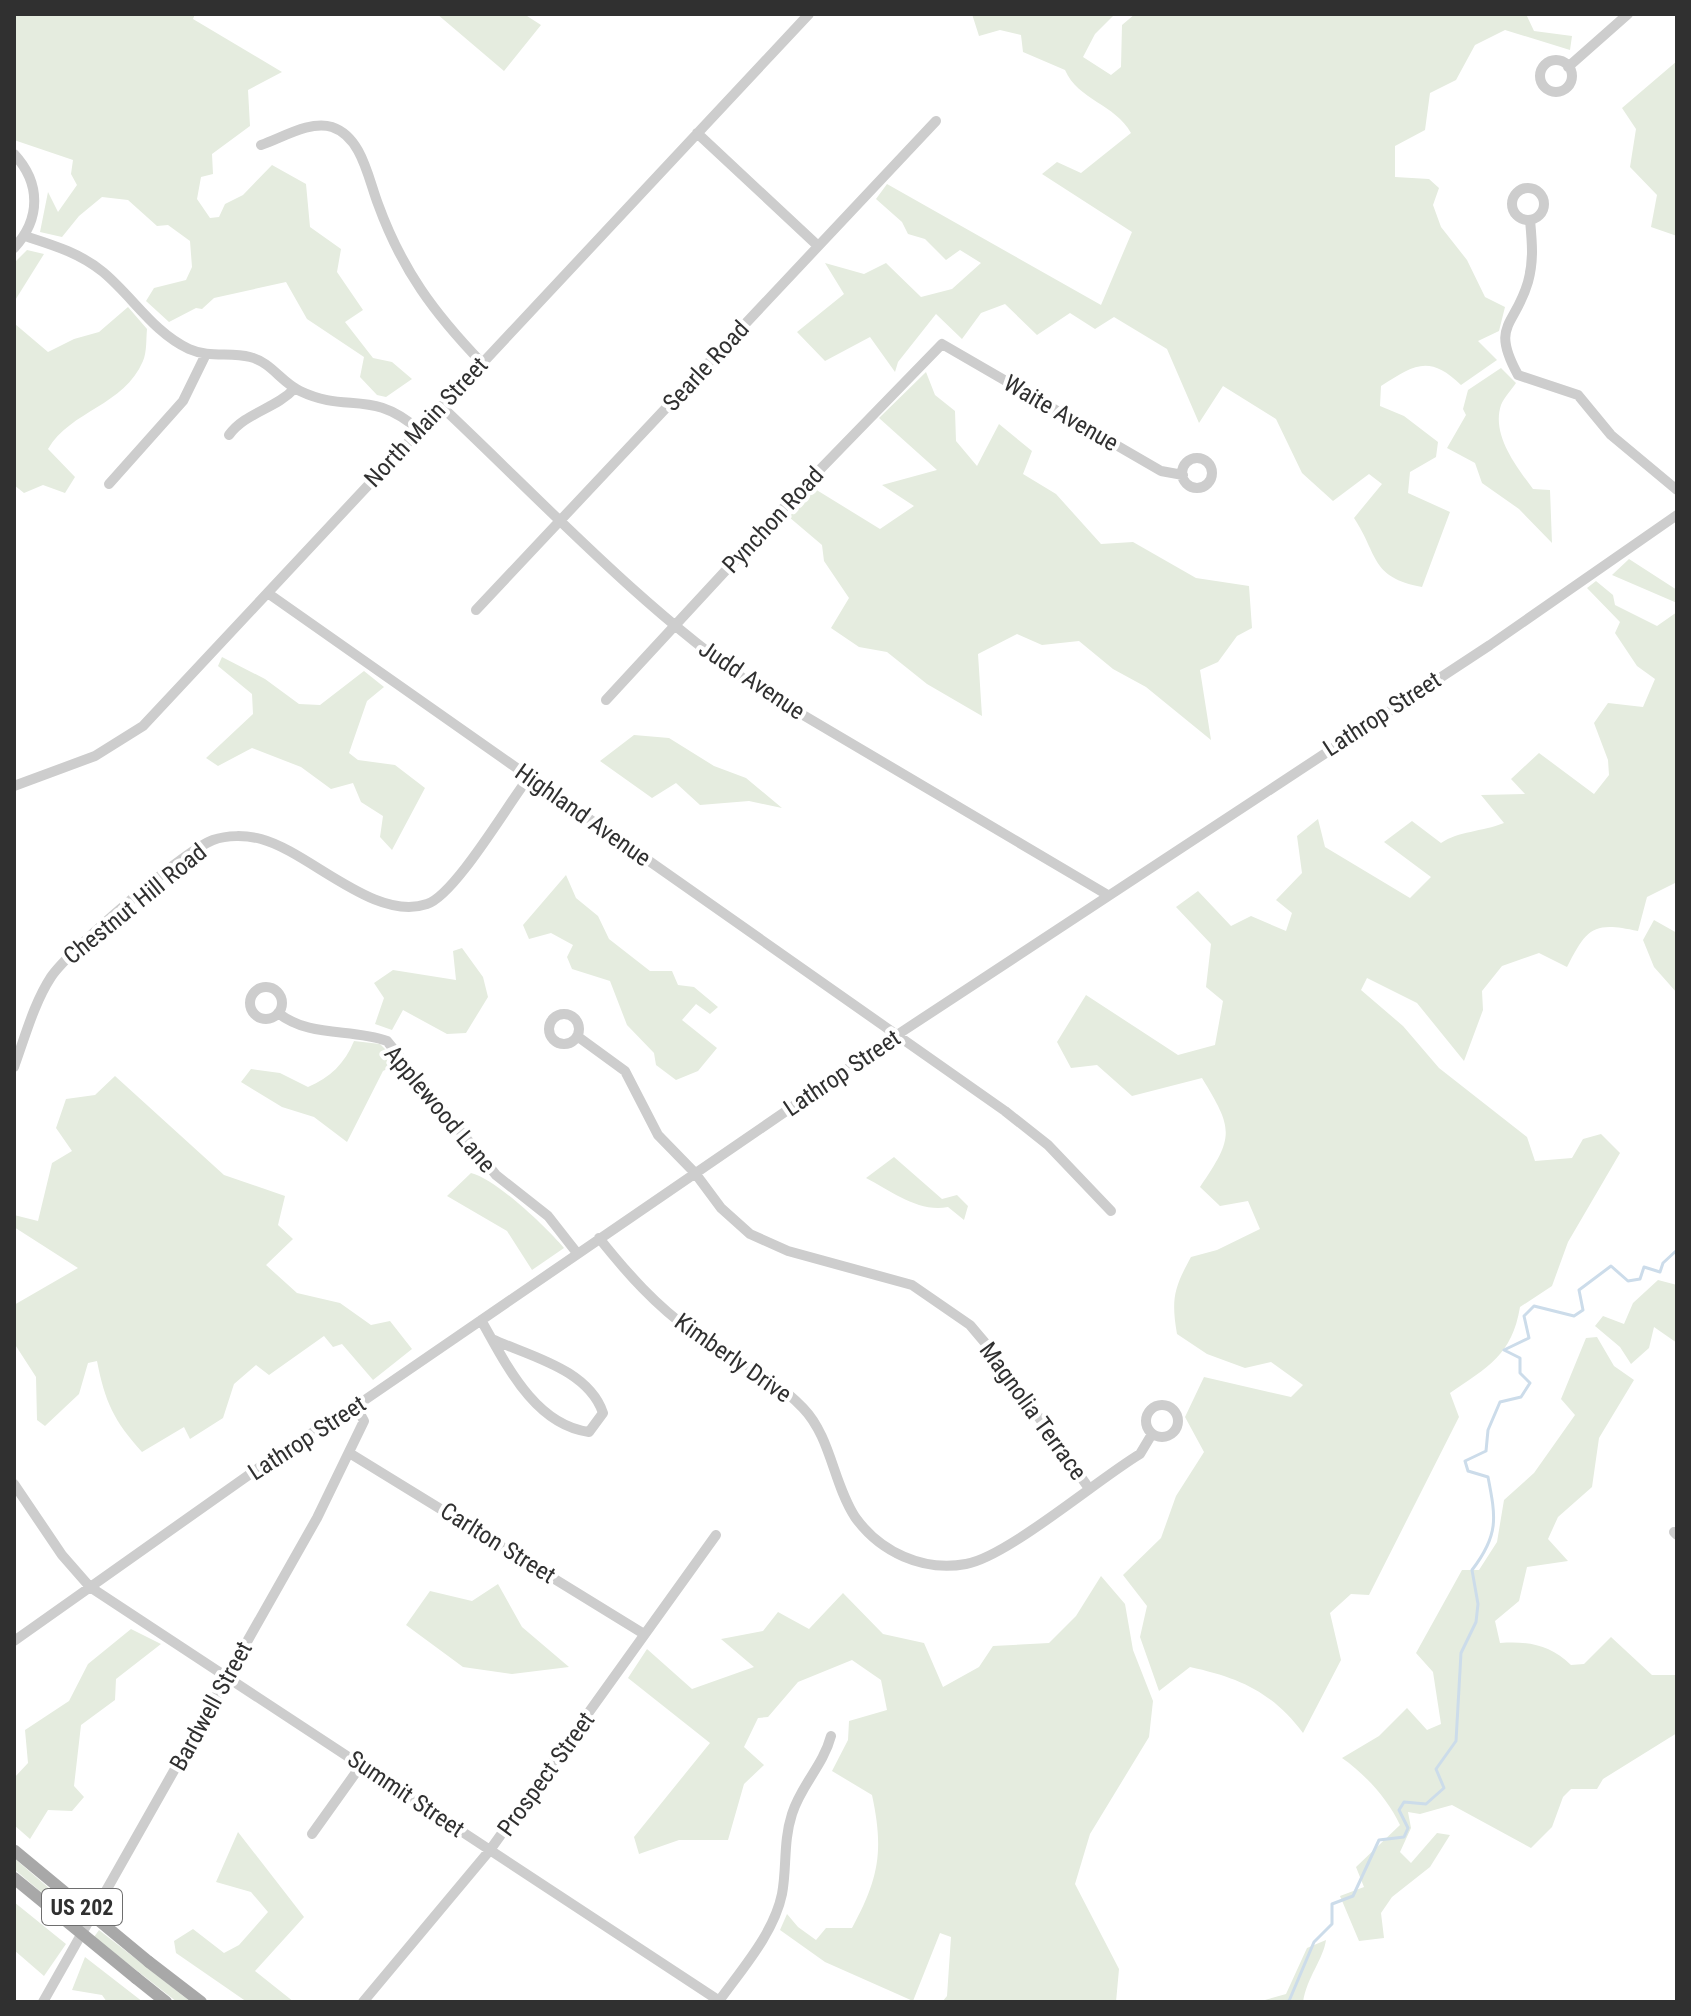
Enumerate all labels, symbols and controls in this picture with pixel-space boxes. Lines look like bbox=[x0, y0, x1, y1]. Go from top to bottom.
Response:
street label: Searle Road bbox=[657, 315, 755, 417]
street label: North Main Street bbox=[359, 351, 493, 493]
street label: Waite Avenue bbox=[999, 369, 1123, 457]
street label: Pynchon Road bbox=[717, 461, 829, 579]
street label: Judd Avenue bbox=[694, 634, 810, 726]
street label: Lathrop Street bbox=[1318, 666, 1446, 762]
street label: Highland Avenue bbox=[510, 758, 656, 872]
street label: Chestnut Hill Road bbox=[58, 838, 212, 970]
street label: Lathrop Street bbox=[778, 1024, 906, 1122]
street label: Applewood Lane bbox=[379, 1040, 501, 1178]
street label: Kimberly Drive bbox=[669, 1308, 797, 1408]
street label: Magnolia Terrace bbox=[974, 1337, 1092, 1485]
street label: Lathrop Street bbox=[243, 1390, 371, 1486]
street label: Carlton Street bbox=[435, 1497, 561, 1589]
street label: Bardwell Street bbox=[164, 1637, 258, 1775]
street label: Prospect Street bbox=[492, 1707, 600, 1841]
street label: Summit Street bbox=[342, 1745, 470, 1843]
road number: US 202 bbox=[42, 1889, 122, 1925]

